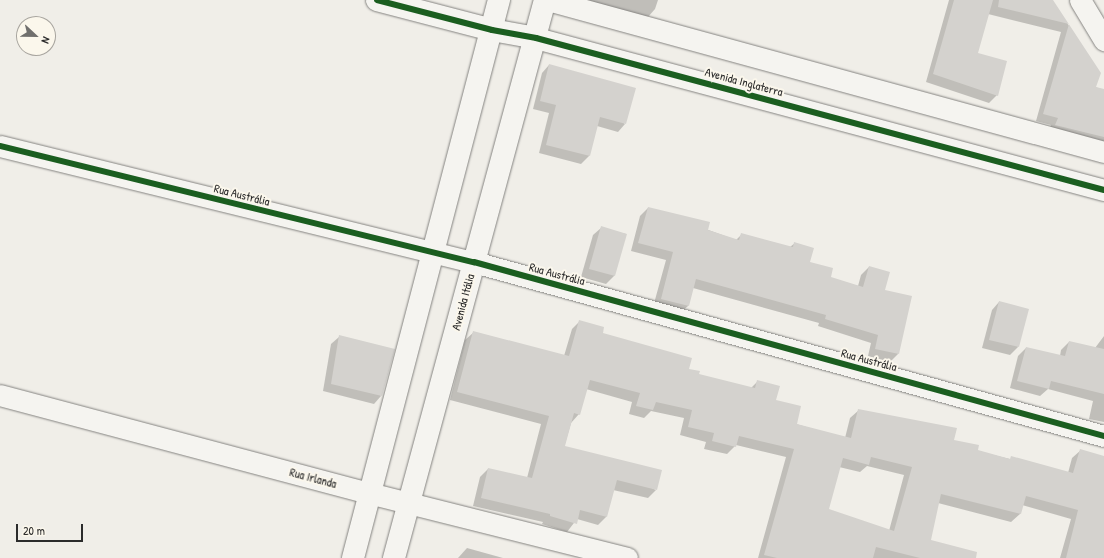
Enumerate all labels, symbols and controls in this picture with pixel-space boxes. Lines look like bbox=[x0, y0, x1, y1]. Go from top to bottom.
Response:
north arrow bbox=[16, 16, 56, 56]
text: N bbox=[39, 35, 54, 45]
street label: Avenida Inglaterra bbox=[703, 65, 785, 99]
street label: Rua Austrália bbox=[213, 181, 271, 209]
street label: Rua Austrália bbox=[528, 260, 586, 288]
street label: Avenida Itália bbox=[449, 272, 477, 332]
street label: Rua Austrália bbox=[840, 346, 898, 374]
street label: Rua Irlanda bbox=[288, 465, 338, 491]
scale bar bbox=[18, 516, 85, 542]
text: 20 m bbox=[23, 522, 45, 539]

